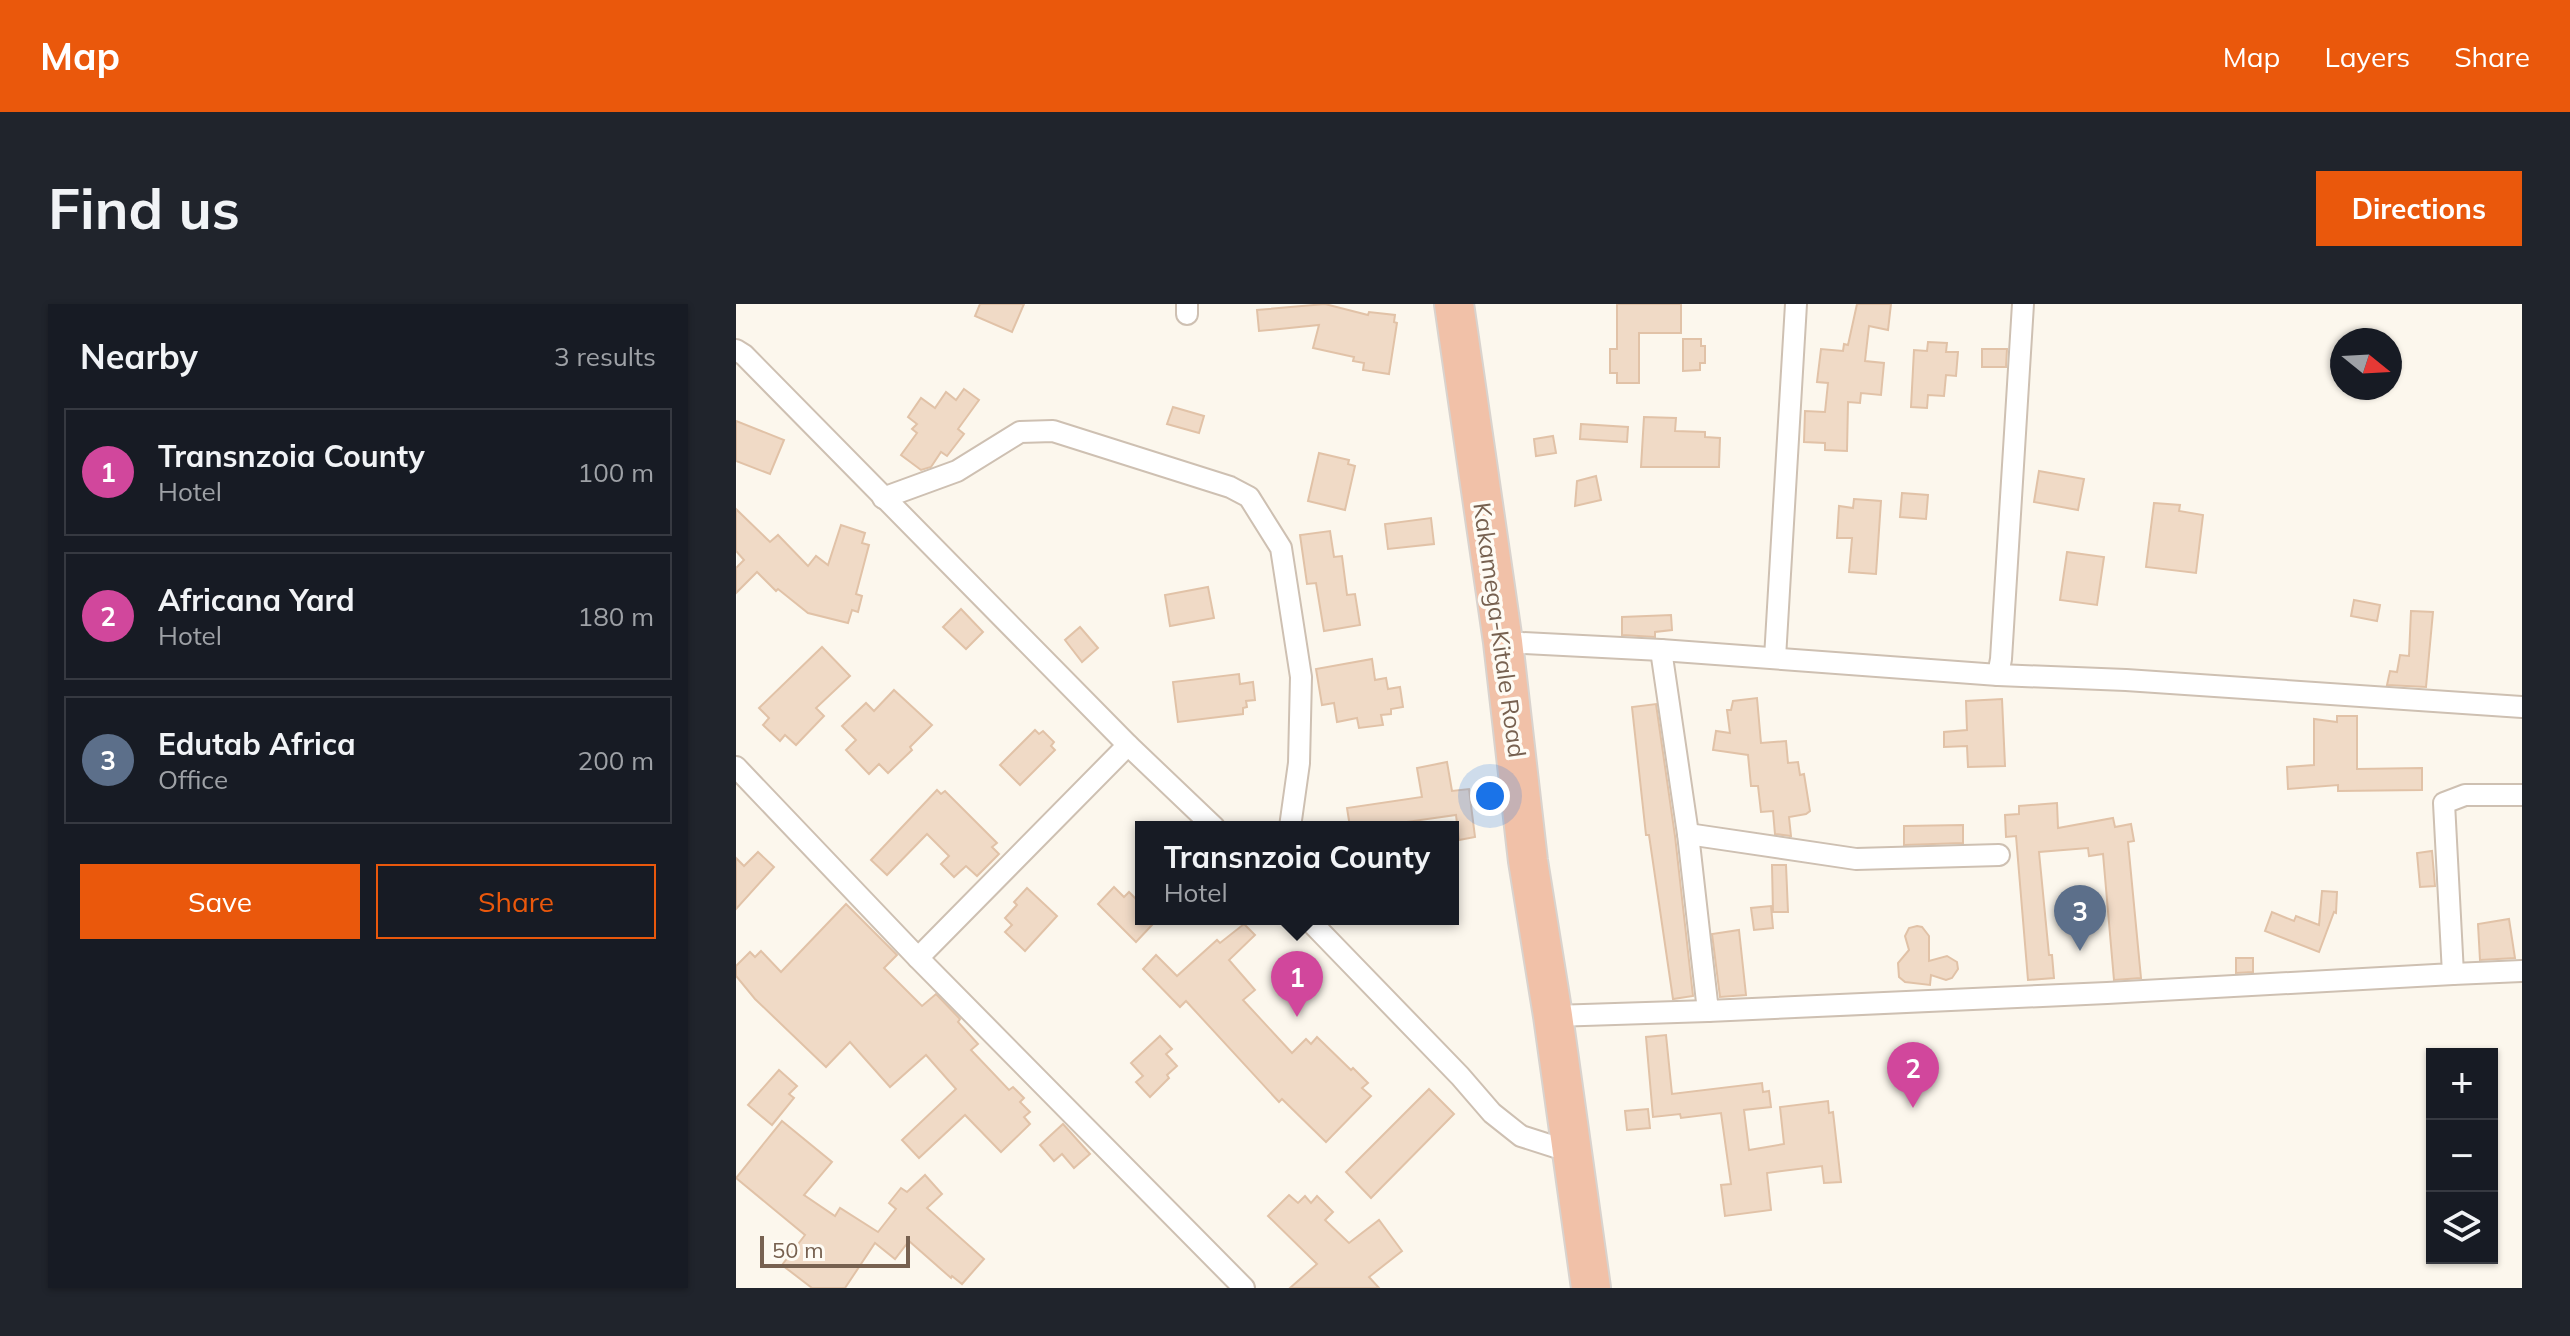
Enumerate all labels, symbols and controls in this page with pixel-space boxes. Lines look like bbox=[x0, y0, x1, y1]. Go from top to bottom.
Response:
text: Map bbox=[40, 32, 120, 80]
text: Map bbox=[2223, 39, 2280, 74]
text: Layers bbox=[2324, 39, 2410, 74]
text: Share bbox=[2454, 39, 2530, 74]
button: Directions bbox=[2316, 171, 2522, 246]
text: Find us bbox=[48, 173, 240, 243]
north arrow bbox=[2330, 328, 2402, 400]
text: Nearby bbox=[80, 335, 198, 378]
text: 3 results bbox=[554, 340, 656, 373]
text: Transnzoia County bbox=[158, 437, 425, 475]
text: 1 bbox=[100, 456, 116, 489]
text: 100 m bbox=[578, 456, 654, 489]
text: Hotel bbox=[158, 475, 222, 508]
street label: Kakamega-Kitale Road bbox=[1467, 500, 1533, 759]
text: Africana Yard bbox=[158, 581, 355, 619]
text: 2 bbox=[100, 600, 116, 633]
text: 180 m bbox=[578, 600, 654, 633]
text: Hotel bbox=[158, 619, 222, 652]
text: Edutab Africa bbox=[158, 725, 356, 763]
text: 3 bbox=[100, 744, 116, 777]
text: 200 m bbox=[578, 744, 654, 777]
text: Office bbox=[158, 763, 228, 796]
your location bbox=[1470, 776, 1510, 816]
popup bbox=[1135, 821, 1459, 925]
text: Transnzoia County bbox=[1164, 838, 1430, 876]
button: Save bbox=[80, 864, 360, 939]
button: Share bbox=[376, 864, 656, 939]
text: Hotel bbox=[1164, 876, 1228, 909]
pin: 3 bbox=[2054, 885, 2106, 951]
pin: 1 bbox=[1271, 951, 1323, 1017]
pin: 2 bbox=[1887, 1042, 1939, 1108]
map controls bbox=[2426, 1048, 2498, 1264]
button: + bbox=[2426, 1048, 2498, 1120]
button: − bbox=[2426, 1120, 2498, 1192]
button: layers bbox=[2426, 1192, 2498, 1264]
scale bar bbox=[760, 1232, 910, 1268]
text: 50 m bbox=[772, 1236, 823, 1264]

